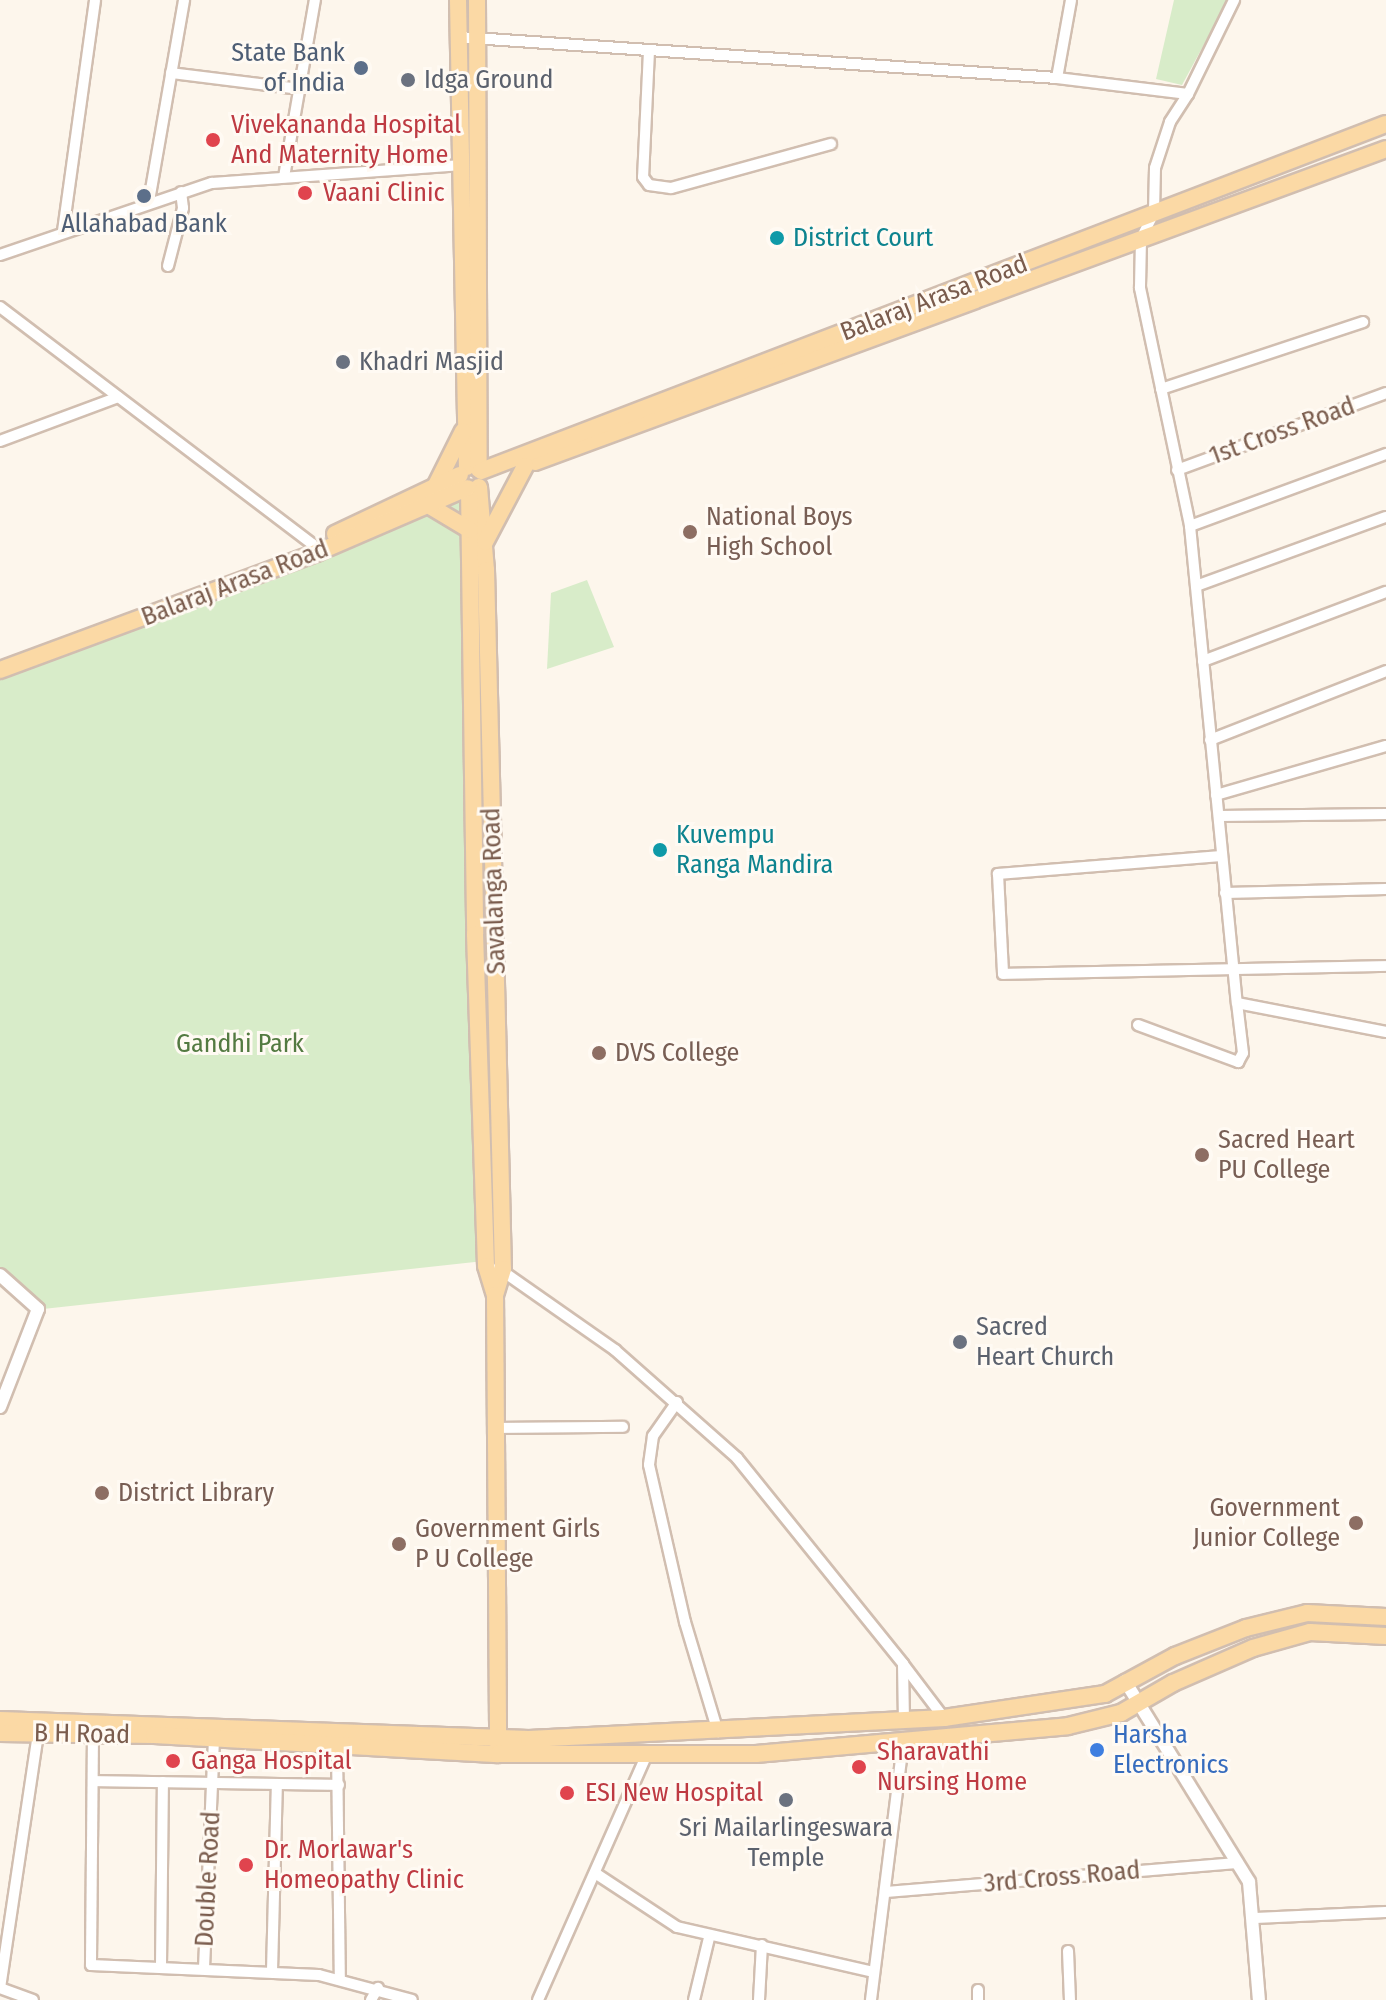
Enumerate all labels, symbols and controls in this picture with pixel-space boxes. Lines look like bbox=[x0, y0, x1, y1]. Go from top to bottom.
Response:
place label: State Bank of India bbox=[231, 37, 345, 98]
marker: State Bank of India bbox=[352, 59, 370, 77]
place label: Idga Ground bbox=[424, 64, 553, 96]
marker: Idga Ground bbox=[399, 71, 417, 89]
place label: Vivekananda Hospital And Maternity Home bbox=[231, 109, 461, 170]
marker: Vivekananda Hospital And Maternity Home bbox=[202, 129, 224, 151]
place label: Vaani Clinic bbox=[323, 177, 445, 209]
marker: Vaani Clinic bbox=[294, 182, 316, 204]
marker: Allahabad Bank bbox=[135, 187, 153, 205]
place label: Allahabad Bank bbox=[61, 208, 227, 240]
place label: District Court bbox=[793, 222, 933, 254]
marker: District Court bbox=[768, 229, 786, 247]
street label: Balaraj Arasa Road bbox=[836, 248, 1032, 348]
place label: Khadri Masjid bbox=[359, 346, 504, 378]
marker: Khadri Masjid bbox=[334, 353, 352, 371]
street label: 1st Cross Road bbox=[1205, 390, 1359, 472]
place label: National Boys High School bbox=[706, 501, 853, 562]
marker: National Boys High School bbox=[681, 523, 699, 541]
street label: Balaraj Arasa Road bbox=[137, 533, 333, 633]
street label: Savalanga Road bbox=[476, 807, 512, 975]
place label: Kuvempu Ranga Mandira bbox=[676, 819, 833, 880]
marker: Kuvempu Ranga Mandira bbox=[651, 841, 669, 859]
park label: Gandhi Park bbox=[176, 1028, 304, 1060]
place label: DVS College bbox=[615, 1037, 739, 1069]
marker: DVS College bbox=[590, 1044, 608, 1062]
place label: Sacred Heart PU College bbox=[1218, 1124, 1355, 1186]
marker: Sacred Heart PU College bbox=[1193, 1146, 1211, 1164]
place label: Sacred Heart Church bbox=[976, 1311, 1114, 1372]
marker: Sacred Heart Church bbox=[951, 1333, 969, 1351]
place label: District Library bbox=[118, 1477, 274, 1509]
marker: District Library bbox=[93, 1484, 111, 1502]
place label: Government Junior College bbox=[1193, 1492, 1340, 1554]
place label: Government Girls P U College bbox=[415, 1513, 600, 1574]
marker: Government Junior College bbox=[1347, 1514, 1365, 1532]
marker: Government Girls P U College bbox=[390, 1535, 408, 1553]
street label: B H Road bbox=[34, 1718, 130, 1750]
place label: Harsha Electronics bbox=[1113, 1719, 1229, 1780]
place label: Sharavathi Nursing Home bbox=[877, 1736, 1027, 1798]
marker: Harsha Electronics bbox=[1088, 1741, 1106, 1759]
place label: Ganga Hospital bbox=[191, 1745, 351, 1777]
marker: Ganga Hospital bbox=[162, 1750, 184, 1772]
marker: Sharavathi Nursing Home bbox=[848, 1756, 870, 1778]
place label: ESI New Hospital bbox=[585, 1777, 763, 1809]
marker: ESI New Hospital bbox=[556, 1782, 578, 1804]
marker: Sri Mailarlingeswara Temple bbox=[777, 1791, 795, 1809]
street label: Double Road bbox=[189, 1810, 227, 1948]
place label: Sri Mailarlingeswara Temple bbox=[679, 1812, 893, 1874]
place label: Dr. Morlawar's Homeopathy Clinic bbox=[264, 1834, 464, 1896]
marker: Dr. Morlawar's Homeopathy Clinic bbox=[235, 1854, 257, 1876]
street label: 3rd Cross Road bbox=[982, 1855, 1142, 1899]

